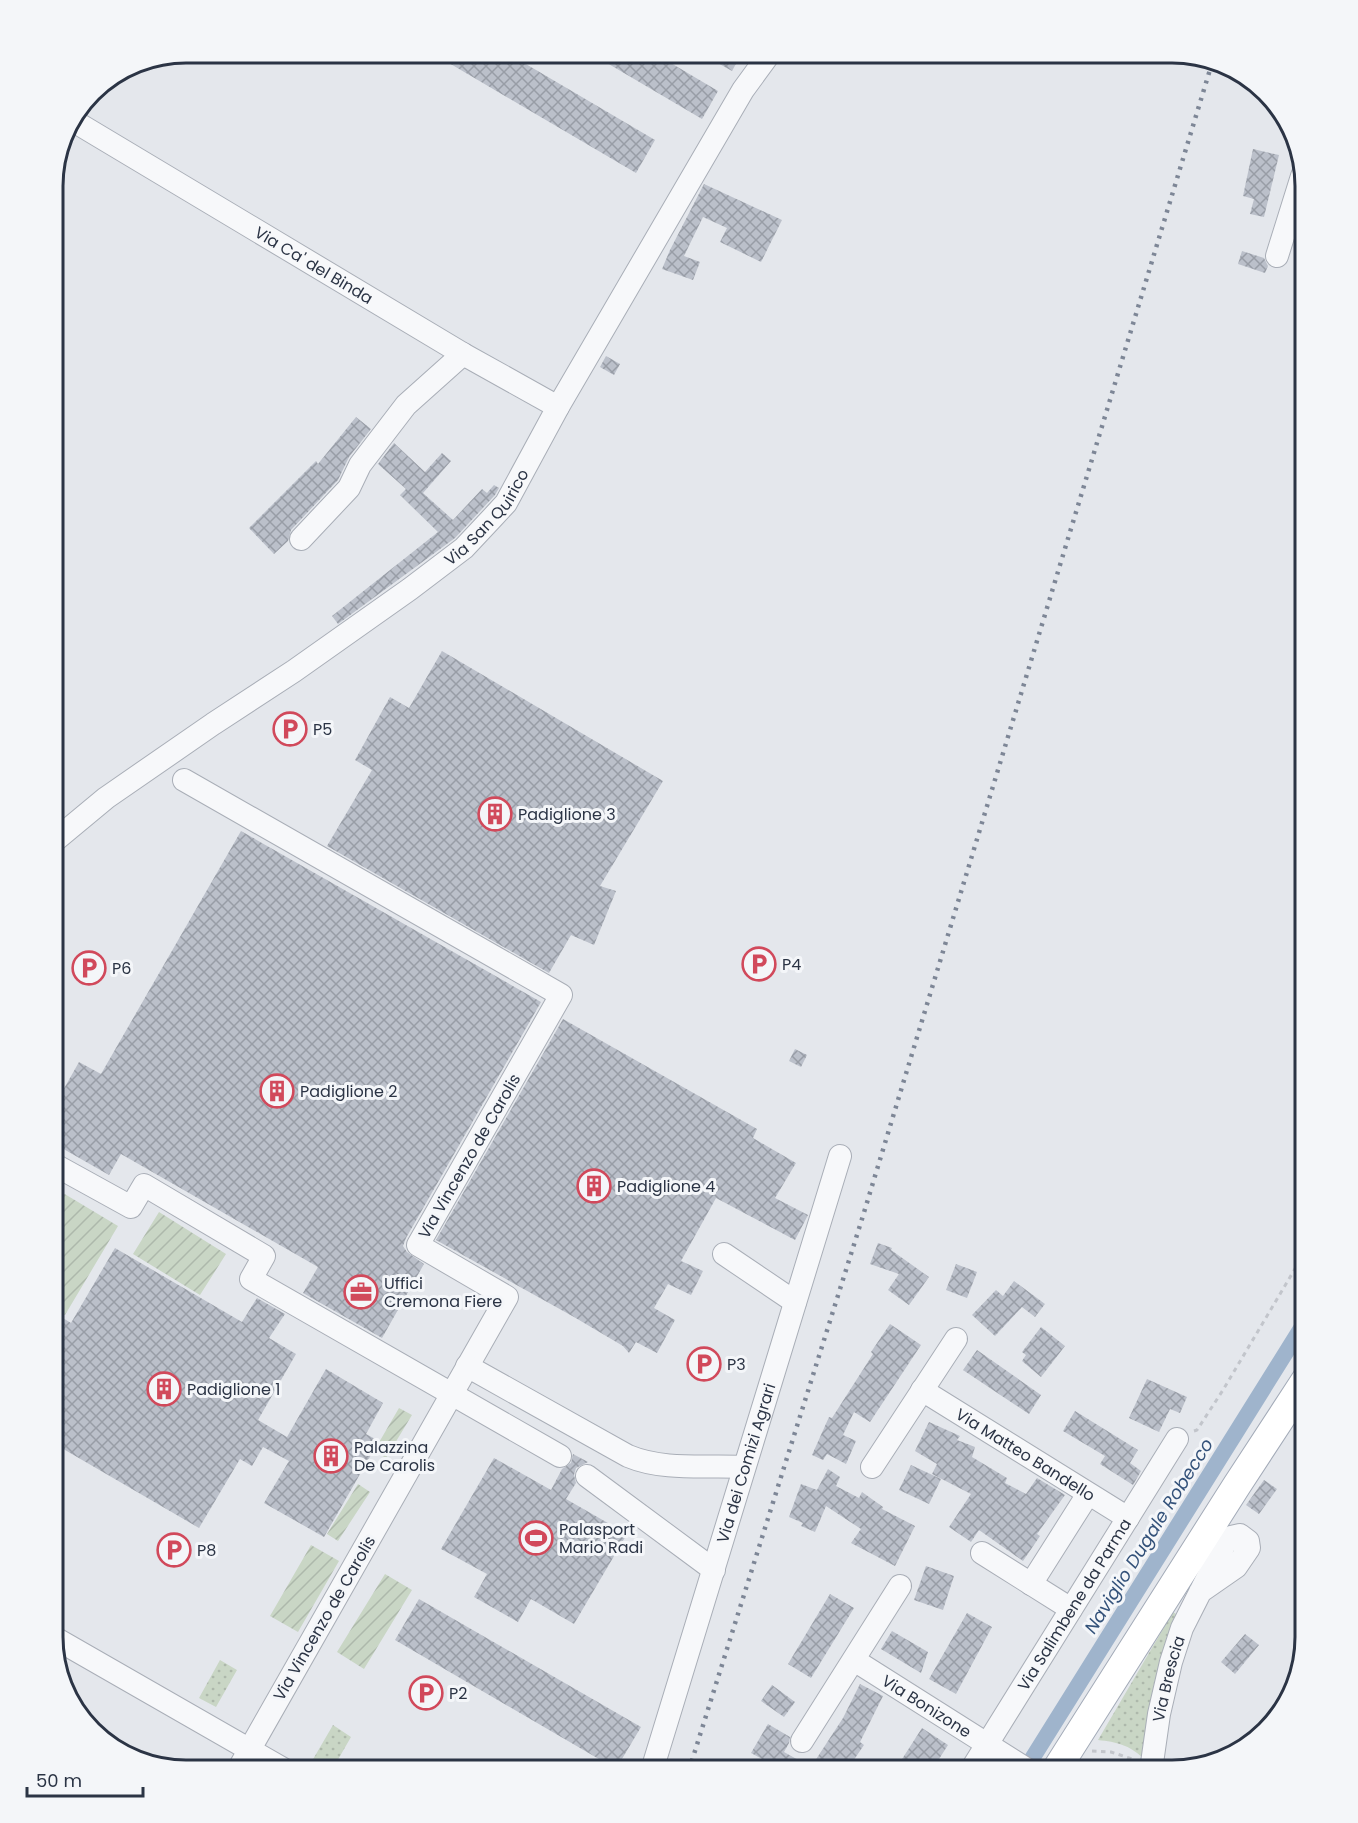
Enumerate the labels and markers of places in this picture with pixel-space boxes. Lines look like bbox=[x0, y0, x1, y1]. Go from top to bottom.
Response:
parking icon: P5 bbox=[272, 711, 308, 747]
place label: P5 bbox=[313, 718, 332, 741]
building icon: Padiglione 3 bbox=[477, 796, 513, 832]
place label: Padiglione 3 bbox=[518, 803, 616, 826]
parking icon: P4 bbox=[741, 946, 777, 982]
parking icon: P6 bbox=[71, 950, 107, 986]
place label: P4 bbox=[782, 953, 801, 976]
place label: P6 bbox=[112, 957, 131, 980]
building icon: Padiglione 2 bbox=[259, 1073, 295, 1109]
place label: Padiglione 2 bbox=[300, 1080, 397, 1103]
building icon: Padiglione 4 bbox=[576, 1168, 612, 1204]
place label: Padiglione 4 bbox=[617, 1175, 715, 1198]
place label: Uffici Cremona Fiere bbox=[384, 1272, 502, 1313]
office icon: Uffici Cremona Fiere bbox=[343, 1274, 379, 1310]
parking icon: P3 bbox=[686, 1346, 722, 1382]
place label: P3 bbox=[727, 1353, 746, 1376]
building icon: Padiglione 1 bbox=[146, 1371, 182, 1407]
place label: Padiglione 1 bbox=[187, 1378, 280, 1401]
place label: Palazzina De Carolis bbox=[354, 1436, 435, 1477]
building icon: Palazzina De Carolis bbox=[313, 1438, 349, 1474]
place label: Palasport Mario Radi bbox=[559, 1518, 643, 1559]
sports icon: Palasport Mario Radi bbox=[518, 1520, 554, 1556]
parking icon: P8 bbox=[156, 1532, 192, 1568]
place label: P8 bbox=[197, 1539, 216, 1562]
parking icon: P2 bbox=[408, 1675, 444, 1711]
place label: P2 bbox=[449, 1682, 467, 1705]

